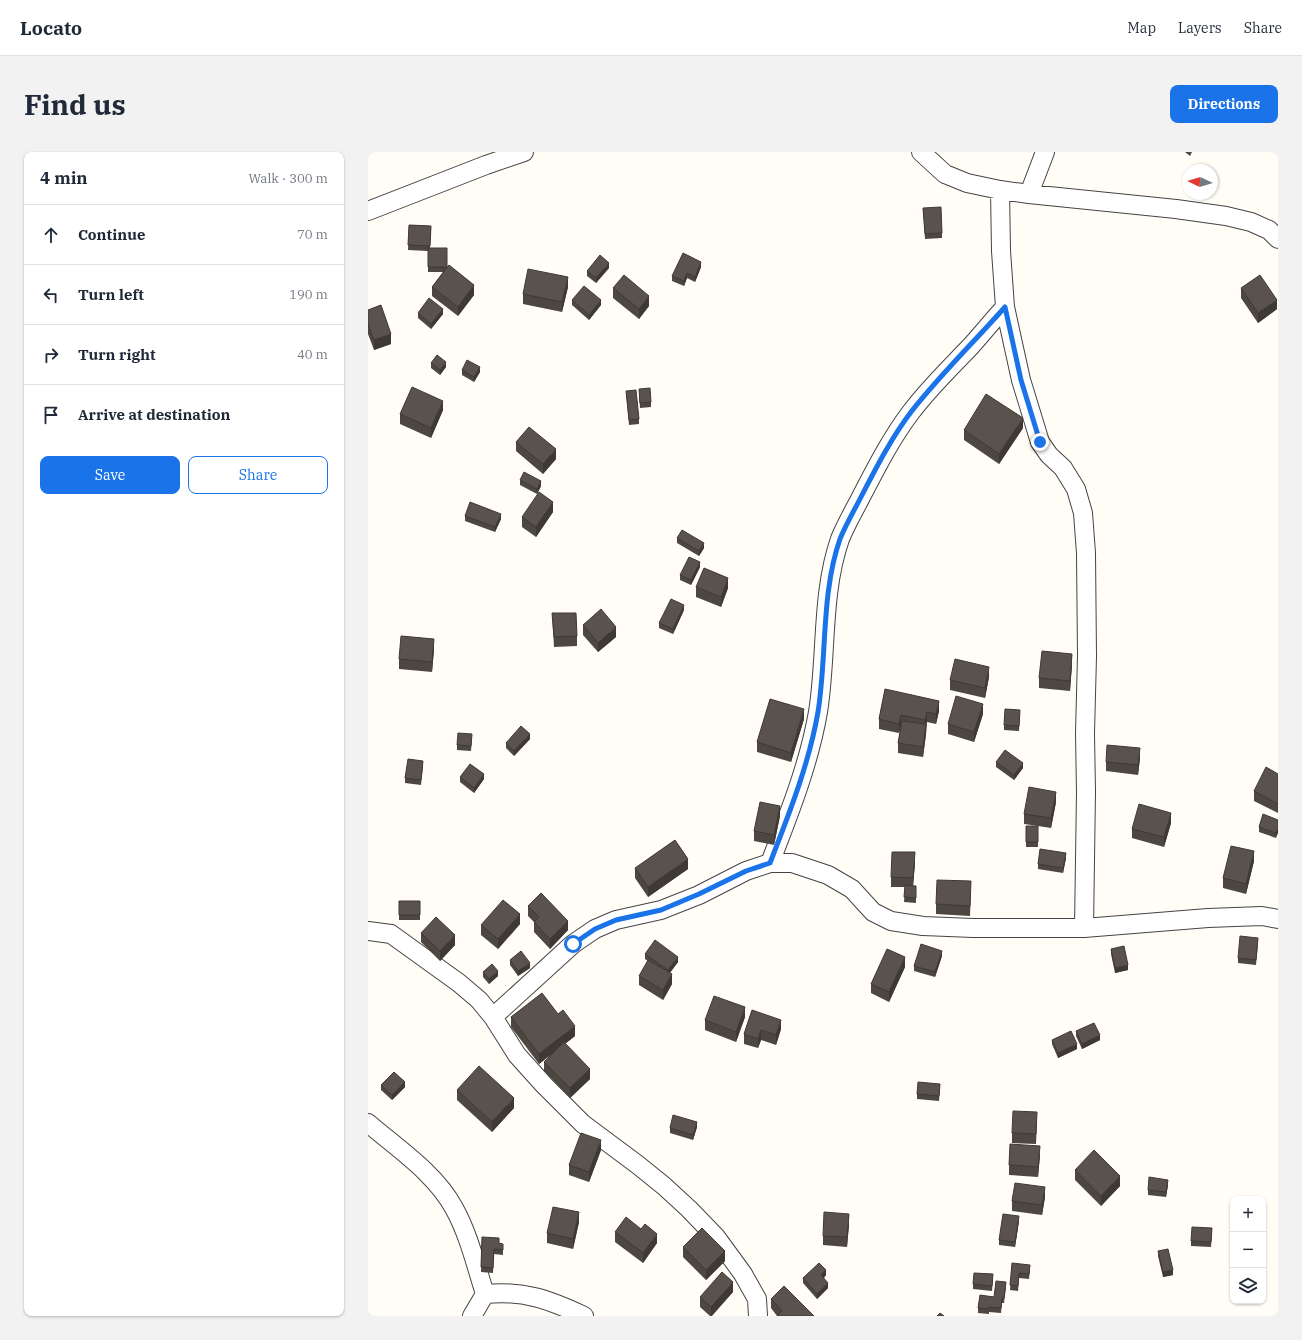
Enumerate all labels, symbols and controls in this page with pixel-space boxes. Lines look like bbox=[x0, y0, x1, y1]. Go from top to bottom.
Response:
text: Locato bbox=[20, 16, 82, 40]
text: Map bbox=[1128, 19, 1156, 37]
text: Layers bbox=[1178, 19, 1222, 37]
text: Share bbox=[1244, 19, 1282, 37]
button: Directions bbox=[1170, 85, 1278, 123]
text: Find us bbox=[24, 86, 126, 123]
north arrow bbox=[1182, 164, 1218, 200]
text: 4 min bbox=[40, 167, 88, 189]
text: Walk · 300 m bbox=[249, 170, 328, 187]
icon: ahead bbox=[40, 224, 62, 246]
text: Continue bbox=[78, 225, 145, 244]
text: 70 m bbox=[297, 226, 328, 243]
icon: left bbox=[40, 284, 62, 306]
text: Turn left bbox=[78, 285, 144, 304]
text: 190 m bbox=[289, 286, 328, 303]
icon: right bbox=[40, 344, 62, 366]
text: Turn right bbox=[78, 345, 156, 364]
text: 40 m bbox=[297, 346, 328, 363]
icon: arrive bbox=[40, 404, 62, 426]
text: Arrive at destination bbox=[78, 405, 230, 424]
route end bbox=[1031, 433, 1049, 451]
button: Save bbox=[40, 456, 180, 494]
button: Share bbox=[188, 456, 328, 494]
route start bbox=[564, 935, 582, 953]
map controls bbox=[1230, 1196, 1266, 1304]
button: + bbox=[1230, 1196, 1266, 1232]
button: − bbox=[1230, 1232, 1266, 1268]
button: layers bbox=[1230, 1268, 1266, 1304]

